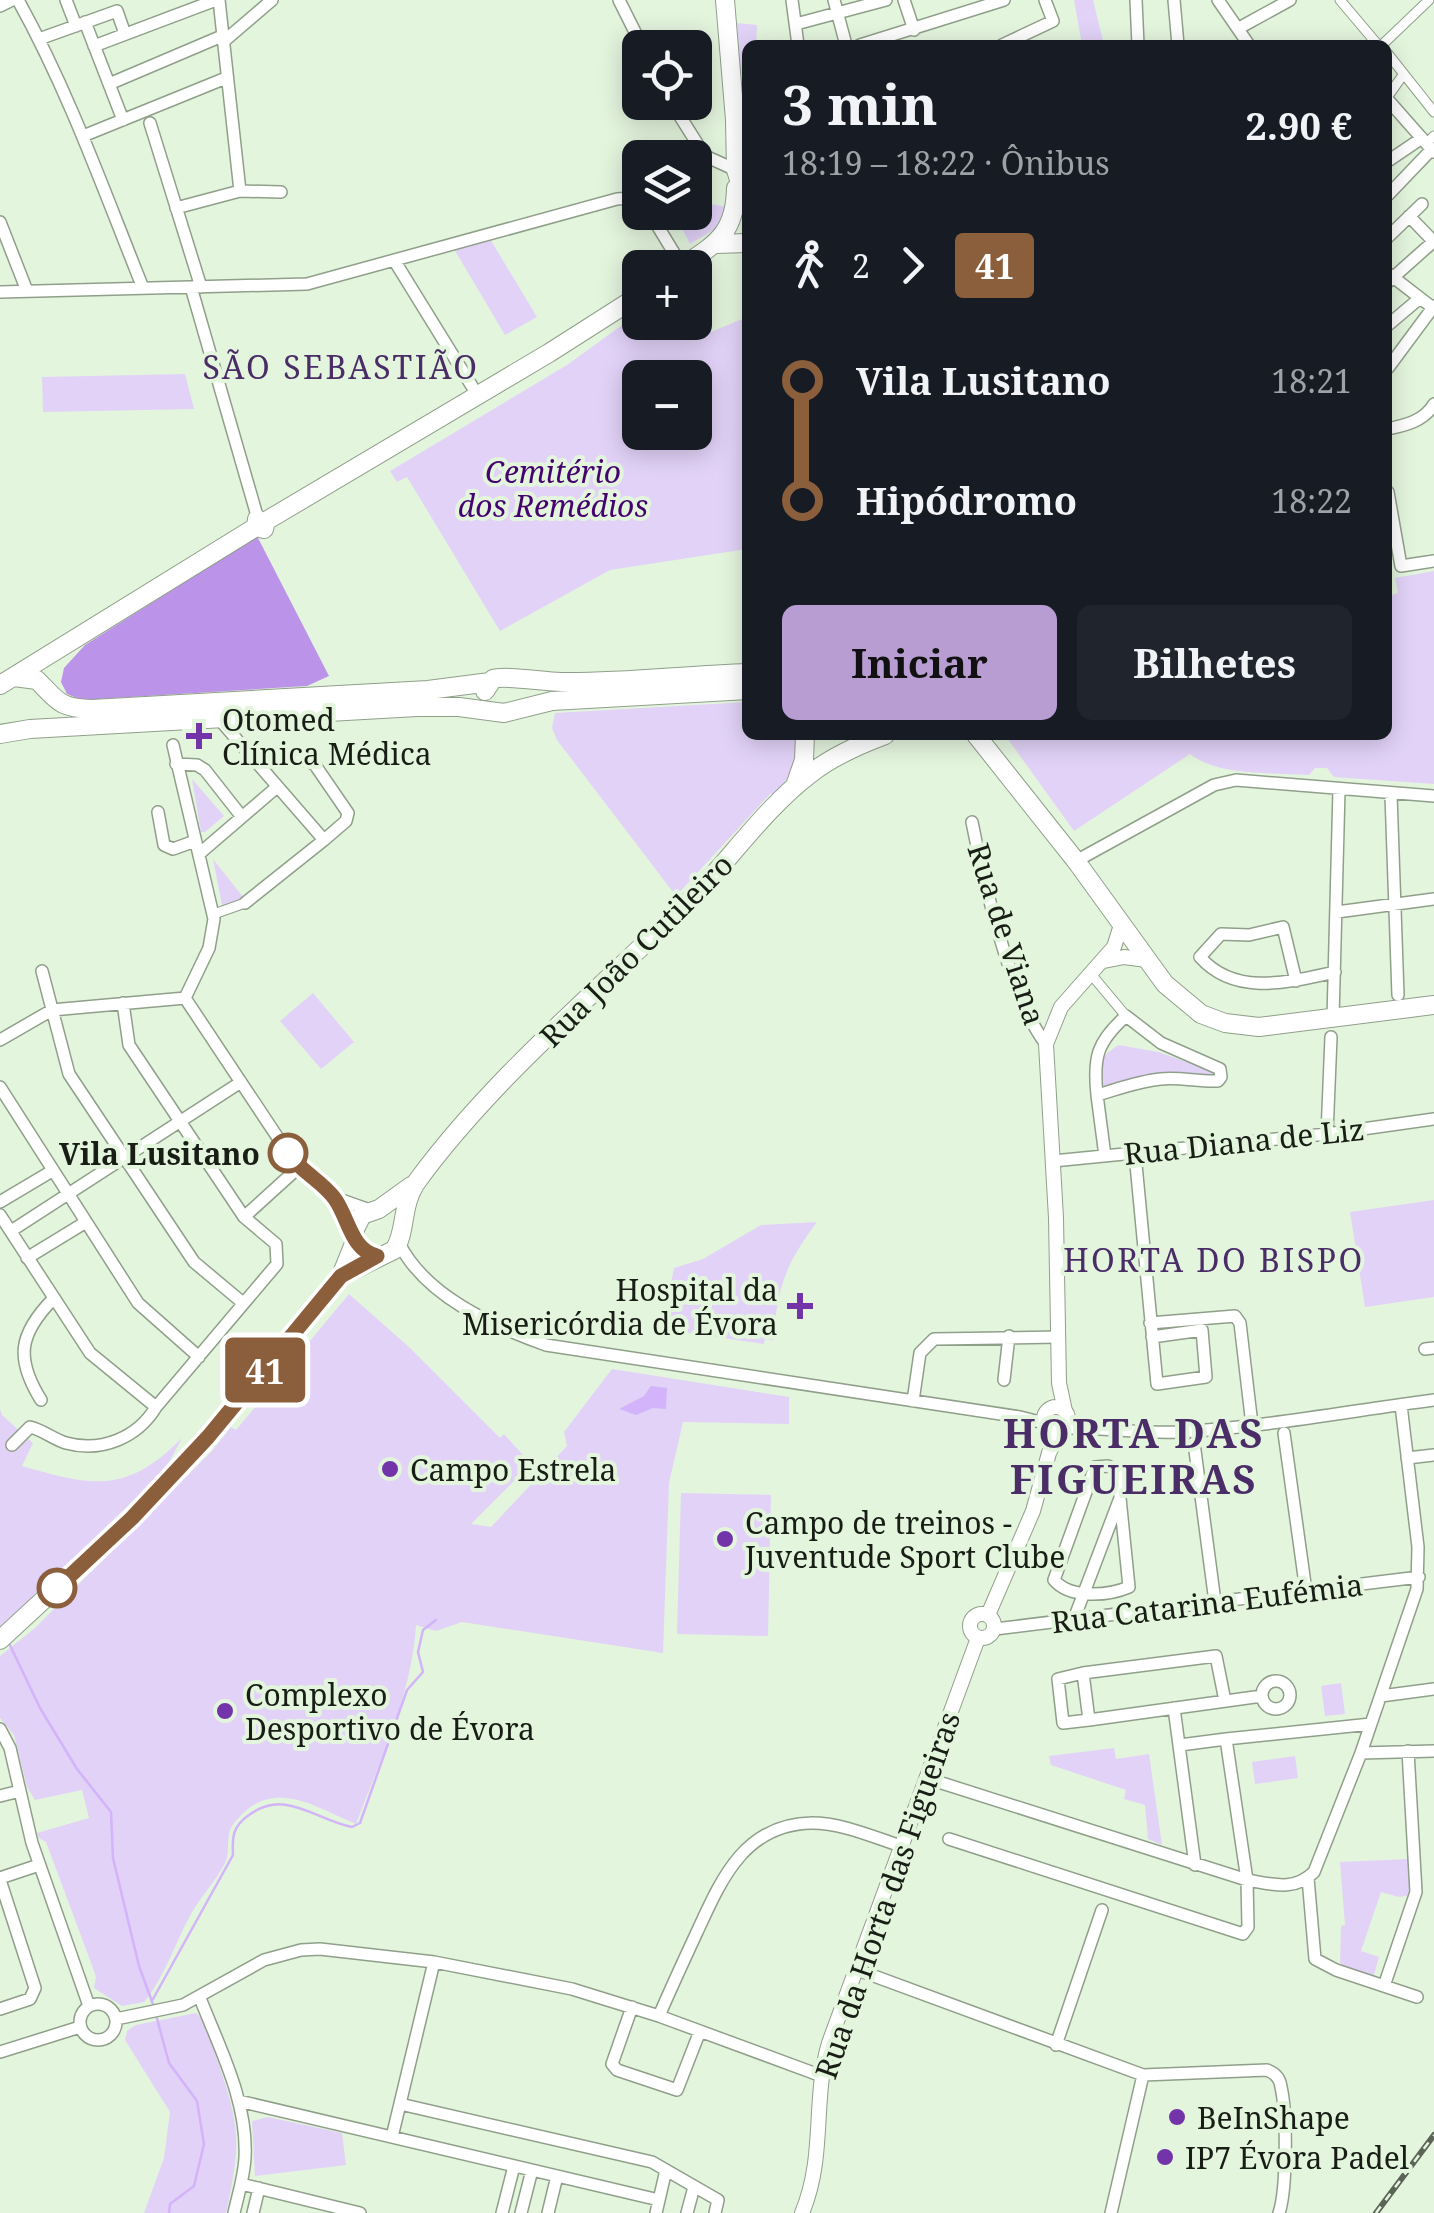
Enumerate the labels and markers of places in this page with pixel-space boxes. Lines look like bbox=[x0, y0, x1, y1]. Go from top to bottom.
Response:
place label: Otomed Clínica Médica bbox=[222, 699, 432, 774]
marker: Otomed Clínica Médica bbox=[186, 723, 212, 749]
place label: Vila Lusitano bbox=[59, 1133, 260, 1174]
marker: Vila Lusitano bbox=[269, 1134, 307, 1172]
place label: Hospital da Misericórdia de Évora bbox=[462, 1269, 778, 1344]
marker: Hospital da Misericórdia de Évora bbox=[787, 1293, 813, 1319]
place label: Campo Estrela bbox=[410, 1449, 616, 1490]
marker: Campo Estrela bbox=[379, 1458, 401, 1480]
place label: Campo de treinos - Juventude Sport Clube bbox=[744, 1502, 1065, 1577]
marker: Campo de treinos - Juventude Sport Clube bbox=[714, 1528, 736, 1550]
unlabelled marker bbox=[38, 1569, 76, 1607]
place label: Complexo Desportivo de Évora bbox=[245, 1674, 535, 1749]
marker: Complexo Desportivo de Évora bbox=[214, 1700, 236, 1722]
place label: BeInShape bbox=[1197, 2097, 1350, 2138]
marker: BeInShape bbox=[1166, 2106, 1188, 2128]
place label: IP7 Évora Padel bbox=[1185, 2137, 1409, 2178]
marker: IP7 Évora Padel bbox=[1154, 2146, 1176, 2168]

